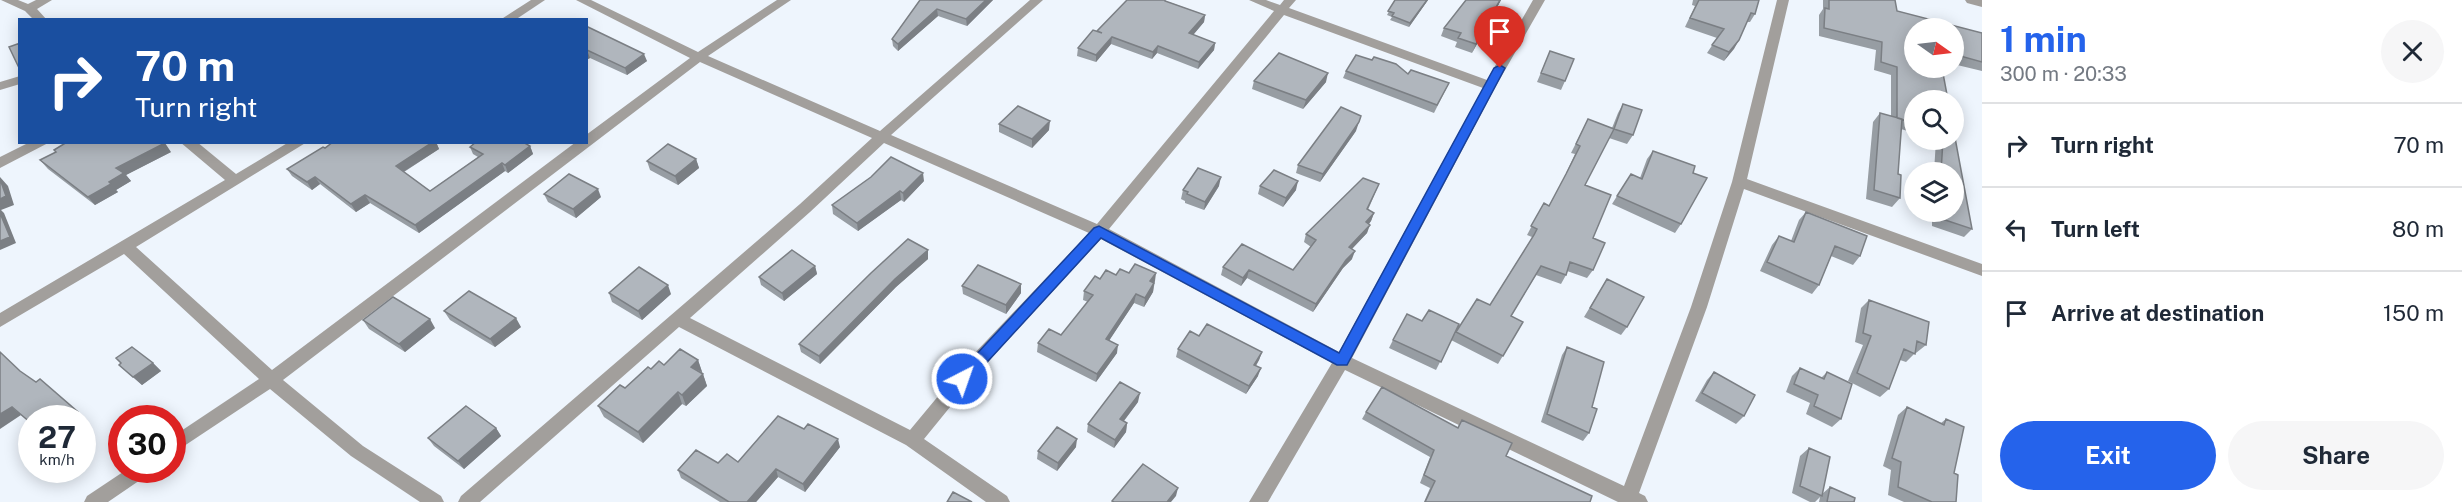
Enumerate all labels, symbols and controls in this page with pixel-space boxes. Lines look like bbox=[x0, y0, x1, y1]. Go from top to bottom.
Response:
pin bbox=[1474, 6, 1525, 68]
icon: arrive bbox=[1483, 15, 1516, 48]
north arrow bbox=[1904, 18, 1964, 78]
map controls bbox=[1904, 18, 1964, 222]
text: 1 min bbox=[2000, 18, 2087, 60]
button: close bbox=[2381, 20, 2444, 83]
text: 70 m bbox=[135, 41, 235, 90]
icon: right bbox=[36, 42, 114, 120]
text: 300 m · 20:33 bbox=[2000, 62, 2127, 86]
button: search bbox=[1904, 90, 1964, 150]
text: Turn right bbox=[135, 91, 258, 123]
icon: right bbox=[2000, 129, 2033, 162]
text: Turn right bbox=[2051, 132, 2154, 158]
text: 70 m bbox=[2393, 132, 2444, 158]
button: layers bbox=[1904, 162, 1964, 222]
icon: left bbox=[2000, 213, 2033, 246]
text: Turn left bbox=[2051, 216, 2140, 242]
text: 80 m bbox=[2392, 216, 2444, 242]
icon: arrive bbox=[2000, 297, 2033, 330]
text: Arrive at destination bbox=[2051, 300, 2264, 326]
text: 150 m bbox=[2383, 300, 2444, 326]
position arrow bbox=[930, 347, 994, 411]
speed limit sign: 30 bbox=[108, 405, 186, 483]
text: 27 bbox=[38, 419, 76, 455]
button: Exit bbox=[2000, 421, 2216, 490]
button: Share bbox=[2228, 421, 2444, 490]
text: km/h bbox=[39, 451, 75, 468]

